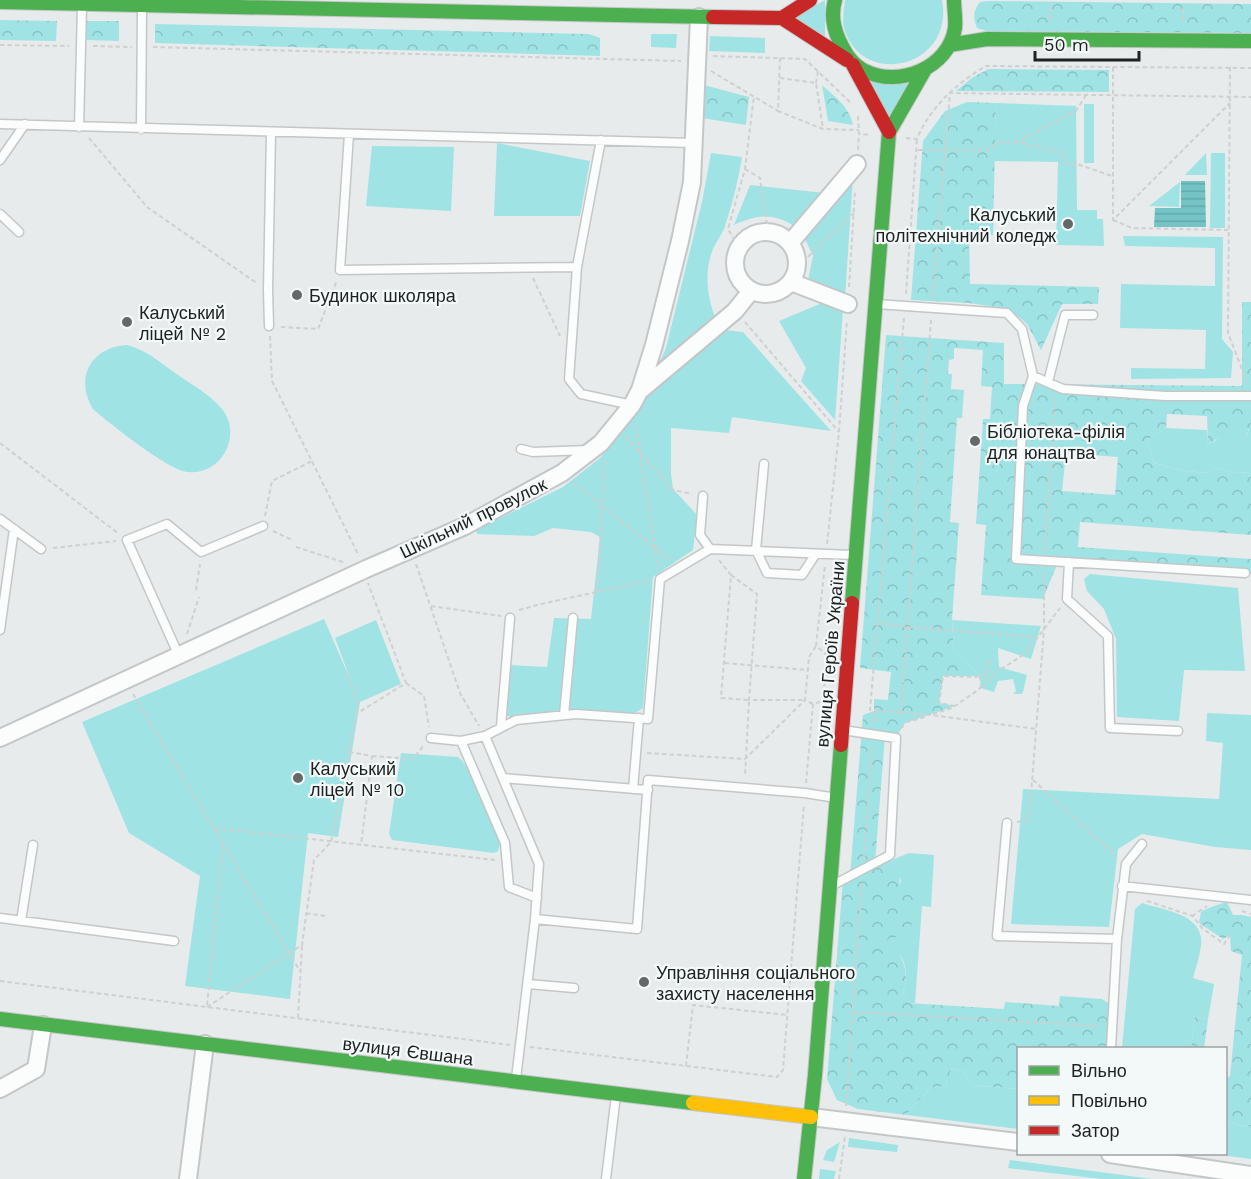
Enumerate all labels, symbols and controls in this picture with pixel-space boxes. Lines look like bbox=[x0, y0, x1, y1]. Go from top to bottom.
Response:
scale bar bbox=[1035, 24, 1138, 62]
text: 50 m bbox=[1044, 34, 1089, 55]
place label: Калуський політехнічний коледж bbox=[876, 204, 1056, 246]
marker: Калуський політехнічний коледж bbox=[1061, 217, 1075, 231]
place label: Будинок школяра bbox=[309, 285, 457, 306]
marker: Будинок школяра bbox=[290, 288, 304, 302]
place label: Калуський ліцей № 2 bbox=[139, 302, 226, 344]
marker: Калуський ліцей № 2 bbox=[120, 315, 134, 329]
place label: Бібліотека-філія для юнацтва bbox=[987, 421, 1125, 463]
marker: Бібліотека-філія для юнацтва bbox=[968, 434, 982, 448]
street label: Шкільний провулок bbox=[396, 473, 550, 563]
street label: вулиця Героїв України bbox=[811, 560, 849, 748]
place label: Калуський ліцей № 10 bbox=[310, 758, 405, 800]
marker: Калуський ліцей № 10 bbox=[291, 771, 305, 785]
place label: Управління соціального захисту населення bbox=[656, 962, 855, 1004]
marker: Управління соціального захисту населення bbox=[637, 975, 651, 989]
street label: вулиця Євшана bbox=[341, 1033, 475, 1070]
legend bbox=[1017, 1047, 1227, 1155]
text: Вільно bbox=[1071, 1060, 1127, 1081]
text: Повільно bbox=[1071, 1090, 1147, 1111]
text: Затор bbox=[1071, 1120, 1120, 1141]

